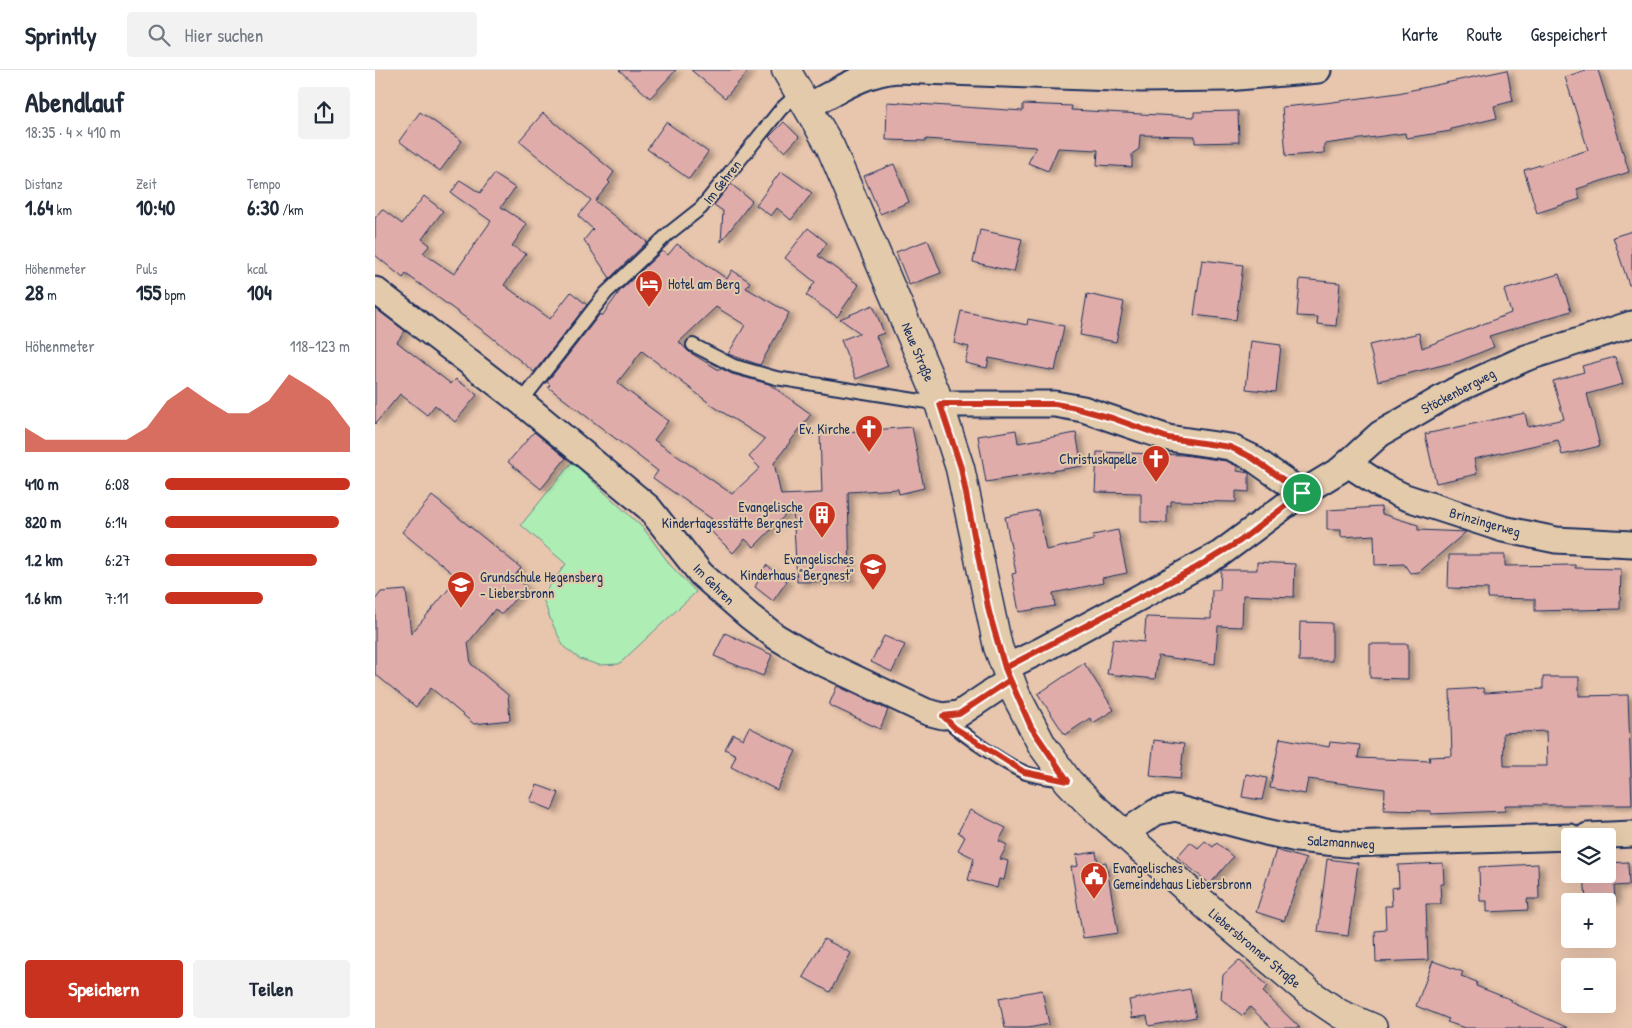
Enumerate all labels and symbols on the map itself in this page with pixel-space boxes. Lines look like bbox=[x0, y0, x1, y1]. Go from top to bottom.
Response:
street label: Im Gehren bbox=[698, 156, 745, 208]
hotel icon: Hotel am Berg bbox=[634, 269, 664, 308]
place label: Hotel am Berg bbox=[668, 274, 740, 294]
street label: Neue Straße bbox=[897, 319, 940, 385]
street label: Stöckenbergweg bbox=[1417, 363, 1499, 419]
church icon: Ev. Kirche bbox=[854, 414, 884, 453]
place label: Ev. Kirche bbox=[799, 419, 850, 438]
church icon: Christuskapelle bbox=[1141, 444, 1171, 483]
place label: Christuskapelle bbox=[1059, 449, 1137, 469]
pin bbox=[1281, 472, 1323, 514]
place label: Evangelische Kindertagesstätte Bergnest bbox=[662, 497, 803, 533]
building icon: Evangelische Kindertagesstätte Bergnest bbox=[807, 500, 837, 539]
street label: Brinzingerweg bbox=[1447, 502, 1523, 542]
place label: Evangelisches Kinderhaus "Bergnest" bbox=[740, 549, 854, 585]
school or university icon: Evangelisches Kinderhaus "Bergnest" bbox=[858, 552, 888, 591]
street label: Im Gehren bbox=[689, 559, 739, 609]
place label: Grundschule Hegensberg - Liebersbronn bbox=[480, 567, 603, 602]
school or university icon: Grundschule Hegensberg - Liebersbronn bbox=[446, 570, 476, 609]
street label: Salzmannweg bbox=[1307, 830, 1375, 854]
place label: Evangelisches Gemeindehaus Liebersbronn bbox=[1113, 858, 1252, 893]
public building icon: Evangelisches Gemeindehaus Liebersbronn bbox=[1079, 861, 1109, 900]
street label: Liebersbronner Straße bbox=[1205, 903, 1306, 993]

